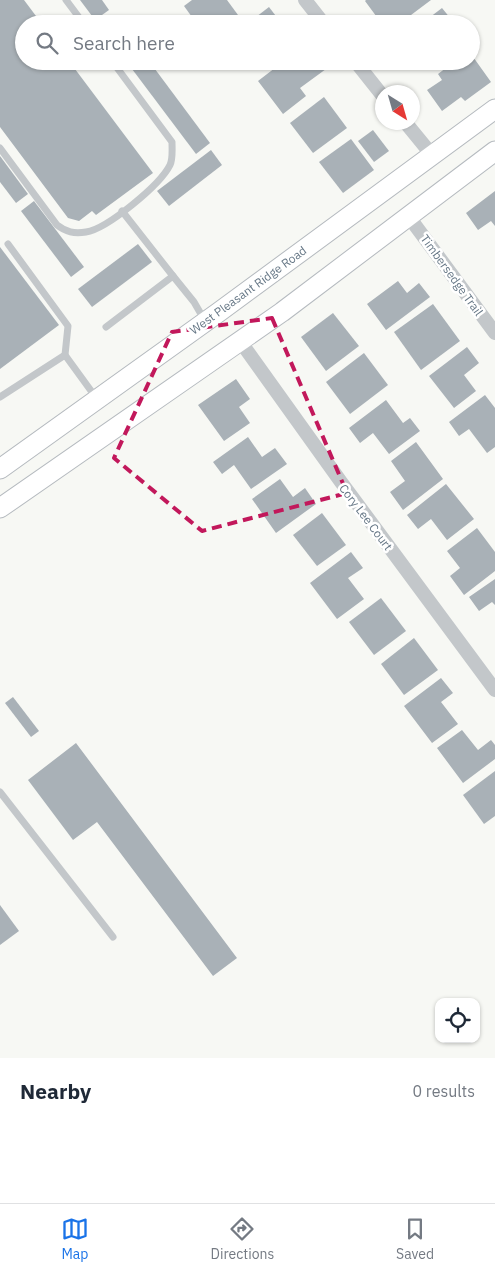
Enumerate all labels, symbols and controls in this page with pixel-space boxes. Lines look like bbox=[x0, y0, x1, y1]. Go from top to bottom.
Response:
search box bbox=[15, 15, 480, 70]
icon: search bbox=[33, 29, 61, 57]
text: Search here bbox=[73, 31, 175, 55]
north arrow bbox=[375, 85, 420, 130]
street label: Timbersedge Trail bbox=[418, 231, 486, 319]
street label: West Pleasant Ridge Road bbox=[187, 243, 309, 337]
street label: Cory Lee Court bbox=[336, 481, 396, 553]
map controls bbox=[435, 998, 480, 1043]
button: locate bbox=[435, 998, 480, 1043]
text: Nearby bbox=[20, 1077, 91, 1105]
text: 0 results bbox=[412, 1081, 475, 1101]
tab: Map bbox=[61, 1215, 89, 1263]
tab: Directions bbox=[211, 1215, 274, 1263]
tab: Saved bbox=[396, 1215, 434, 1263]

